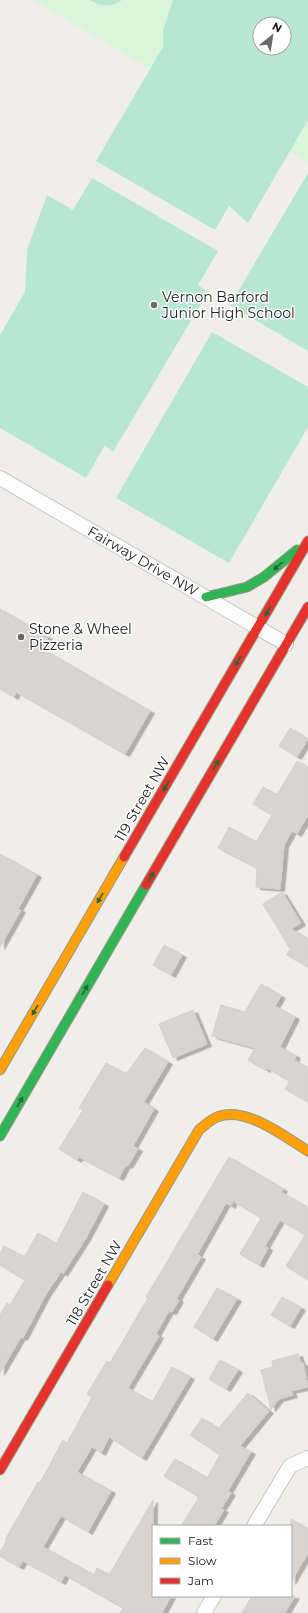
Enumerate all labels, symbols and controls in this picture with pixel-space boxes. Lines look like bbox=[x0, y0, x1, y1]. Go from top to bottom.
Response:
north arrow bbox=[252, 16, 292, 56]
text: N bbox=[270, 19, 284, 36]
place label: Vernon Barford Junior High School bbox=[161, 288, 295, 322]
marker: Vernon Barford Junior High School bbox=[149, 300, 159, 310]
street label: Fairway Drive NW bbox=[84, 522, 202, 600]
one-way arrow bbox=[273, 561, 283, 570]
one-way arrow bbox=[264, 605, 271, 617]
place label: Stone & Wheel Pizzeria bbox=[29, 620, 132, 654]
marker: Stone & Wheel Pizzeria bbox=[16, 632, 26, 642]
one-way arrow bbox=[235, 655, 242, 667]
street label: 119 Street NW bbox=[110, 753, 174, 845]
one-way arrow bbox=[212, 759, 219, 771]
one-way arrow bbox=[162, 780, 169, 792]
one-way arrow bbox=[147, 872, 154, 883]
one-way arrow bbox=[97, 892, 104, 904]
one-way arrow bbox=[82, 984, 89, 996]
one-way arrow bbox=[31, 1004, 38, 1016]
one-way arrow bbox=[16, 1096, 23, 1108]
street label: 118 Street NW bbox=[62, 1237, 126, 1329]
legend bbox=[152, 1525, 292, 1597]
text: Fast bbox=[188, 1533, 213, 1548]
text: Slow bbox=[188, 1553, 217, 1568]
text: Jam bbox=[187, 1573, 214, 1588]

